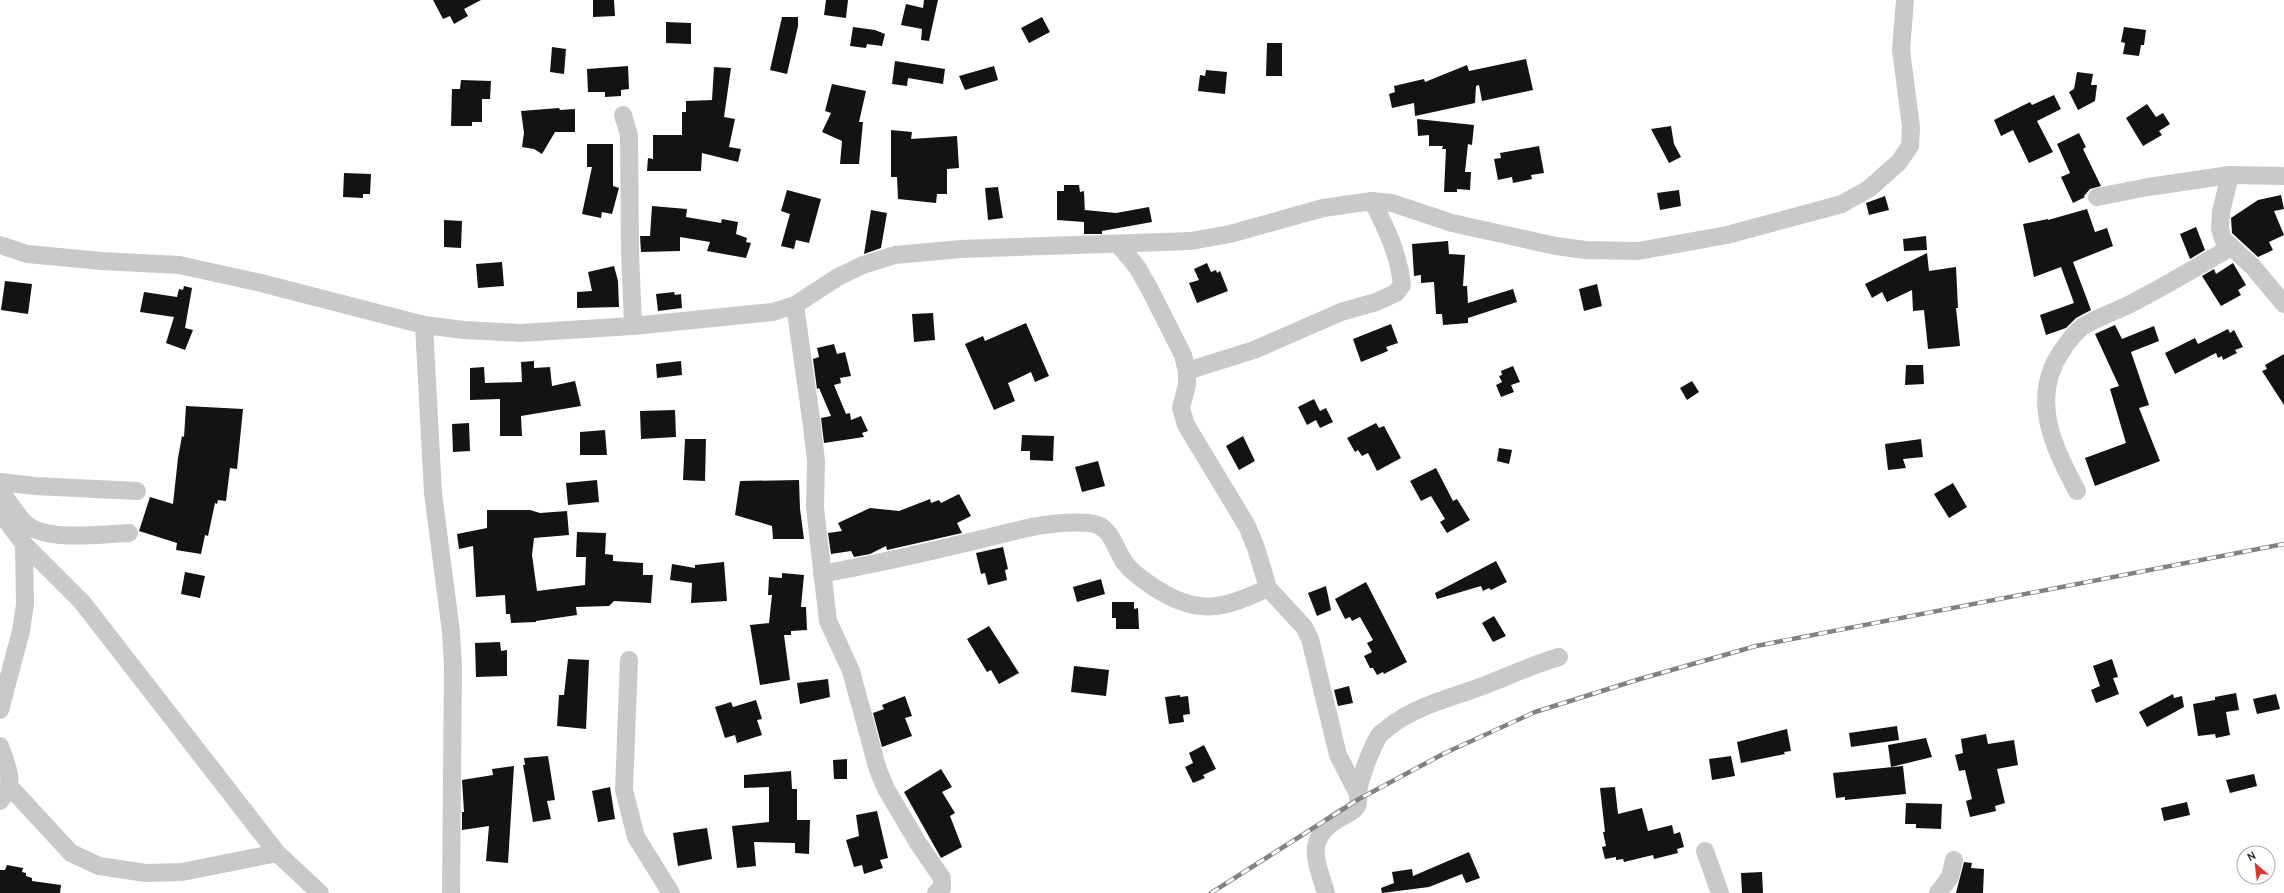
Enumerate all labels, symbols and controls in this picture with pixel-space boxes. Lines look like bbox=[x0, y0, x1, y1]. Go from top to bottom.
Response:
north arrow bbox=[2236, 845, 2276, 885]
text: N bbox=[2245, 849, 2259, 865]

